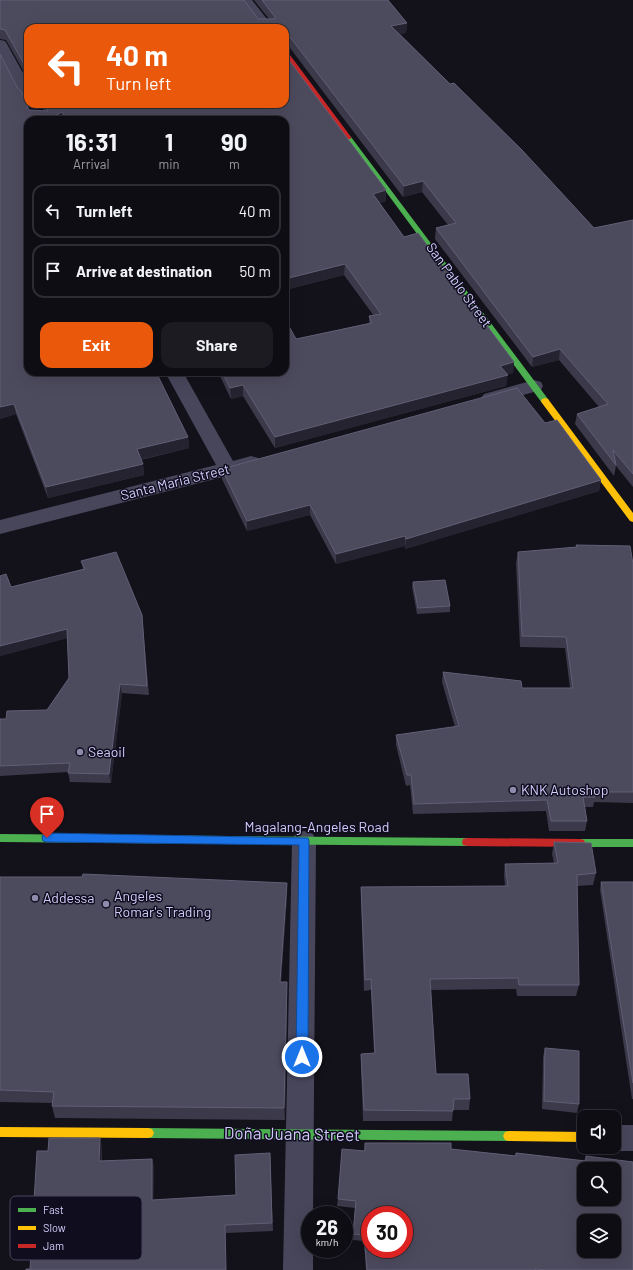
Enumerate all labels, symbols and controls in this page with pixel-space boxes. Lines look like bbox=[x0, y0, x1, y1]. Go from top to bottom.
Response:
text: 40 m bbox=[106, 38, 168, 72]
icon: left bbox=[40, 40, 92, 92]
text: Turn left bbox=[106, 72, 172, 94]
text: 16:31 bbox=[65, 127, 117, 156]
text: 1 bbox=[165, 127, 173, 156]
text: 90 bbox=[221, 127, 247, 156]
text: Arrival bbox=[73, 156, 109, 172]
text: min bbox=[158, 156, 180, 172]
text: m bbox=[229, 156, 240, 172]
icon: left bbox=[42, 200, 64, 222]
text: Turn left bbox=[76, 202, 132, 220]
text: 40 m bbox=[239, 202, 271, 220]
street label: San Pablo Street bbox=[423, 239, 496, 330]
icon: arrive bbox=[42, 260, 64, 282]
text: Arrive at destination bbox=[76, 262, 212, 280]
text: 50 m bbox=[239, 262, 271, 280]
button: Exit bbox=[40, 322, 153, 368]
button: Share bbox=[161, 322, 273, 368]
street label: Santa Maria Street bbox=[119, 460, 231, 503]
place label: Seaoil bbox=[88, 743, 125, 760]
marker: Seaoil bbox=[75, 747, 85, 757]
place label: KNK Autoshop bbox=[521, 781, 608, 798]
marker: KNK Autoshop bbox=[508, 785, 518, 795]
pin bbox=[30, 797, 64, 838]
icon: arrive bbox=[36, 803, 58, 825]
street label: Magalang-Angeles Road bbox=[245, 818, 389, 835]
place label: Angeles Romar's Trading bbox=[114, 887, 211, 920]
place label: Addessa bbox=[43, 889, 94, 906]
marker: Addessa bbox=[30, 893, 40, 903]
marker: Angeles Romar's Trading bbox=[101, 899, 111, 909]
position arrow bbox=[281, 1036, 323, 1078]
map controls bbox=[577, 1110, 621, 1258]
button: sound bbox=[577, 1110, 621, 1154]
street label: Doña Juana Street bbox=[224, 1122, 360, 1144]
button: search bbox=[577, 1162, 621, 1206]
legend bbox=[10, 1196, 142, 1260]
text: Fast bbox=[43, 1203, 64, 1216]
speed limit sign: 30 bbox=[361, 1206, 413, 1258]
button: layers bbox=[577, 1214, 621, 1258]
text: 26 bbox=[316, 1215, 338, 1239]
text: Slow bbox=[43, 1221, 66, 1234]
text: km/h bbox=[316, 1236, 338, 1248]
text: Jam bbox=[43, 1239, 64, 1252]

